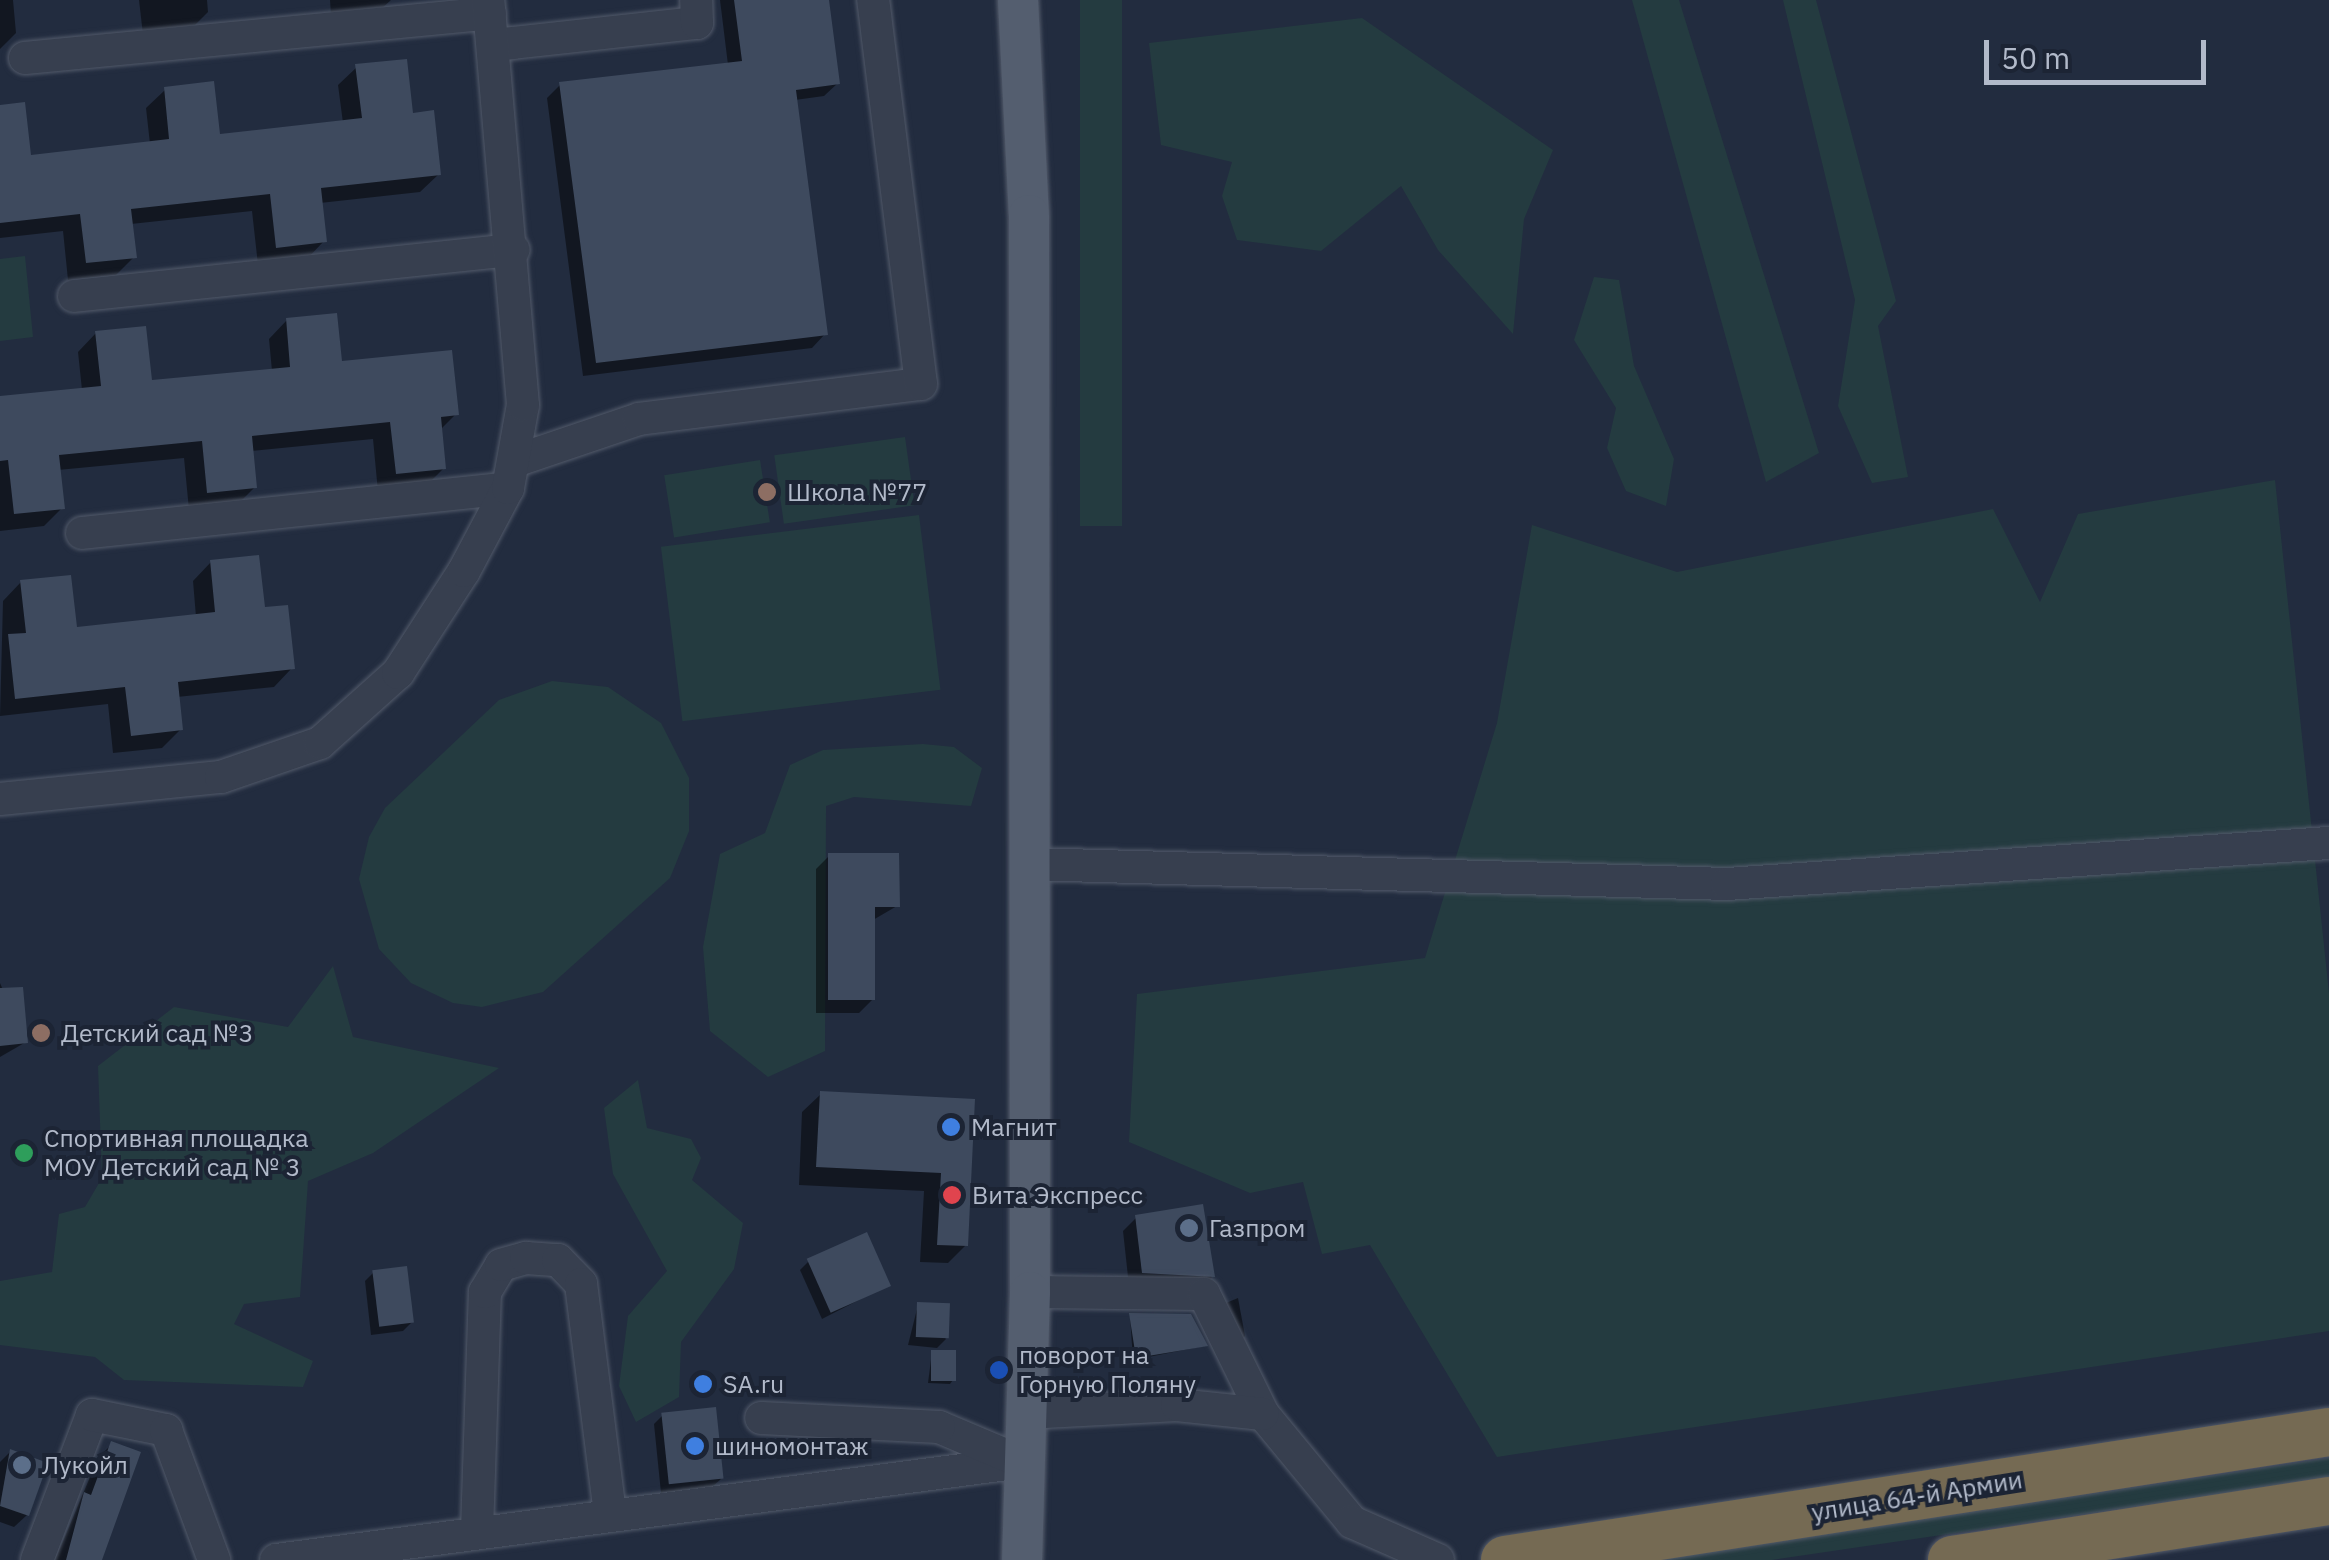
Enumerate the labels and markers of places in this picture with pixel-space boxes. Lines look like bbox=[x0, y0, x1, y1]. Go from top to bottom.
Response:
place label: Школа №77 bbox=[787, 477, 927, 507]
marker: Школа №77 bbox=[756, 481, 778, 503]
place label: Детский сад №3 bbox=[61, 1018, 254, 1048]
marker: Детский сад №3 bbox=[30, 1022, 52, 1044]
place label: Магнит bbox=[971, 1112, 1057, 1142]
marker: Магнит bbox=[940, 1116, 962, 1138]
place label: Спортивная площадка МОУ Детский сад № 3 bbox=[44, 1124, 309, 1183]
marker: Спортивная площадка МОУ Детский сад № 3 bbox=[13, 1142, 35, 1164]
place label: Вита Экспресс bbox=[972, 1180, 1143, 1210]
marker: Вита Экспресс bbox=[941, 1184, 963, 1206]
place label: Газпром bbox=[1209, 1213, 1305, 1243]
marker: Газпром bbox=[1178, 1217, 1200, 1239]
place label: поворот на Горную Поляну bbox=[1019, 1341, 1196, 1400]
marker: поворот на Горную Поляну bbox=[988, 1359, 1010, 1381]
place label: SA.ru bbox=[723, 1369, 784, 1399]
marker: SA.ru bbox=[692, 1373, 714, 1395]
place label: шиномонтаж bbox=[715, 1431, 869, 1461]
marker: шиномонтаж bbox=[684, 1435, 706, 1457]
place label: Лукойл bbox=[42, 1450, 128, 1480]
marker: Лукойл bbox=[11, 1454, 33, 1476]

